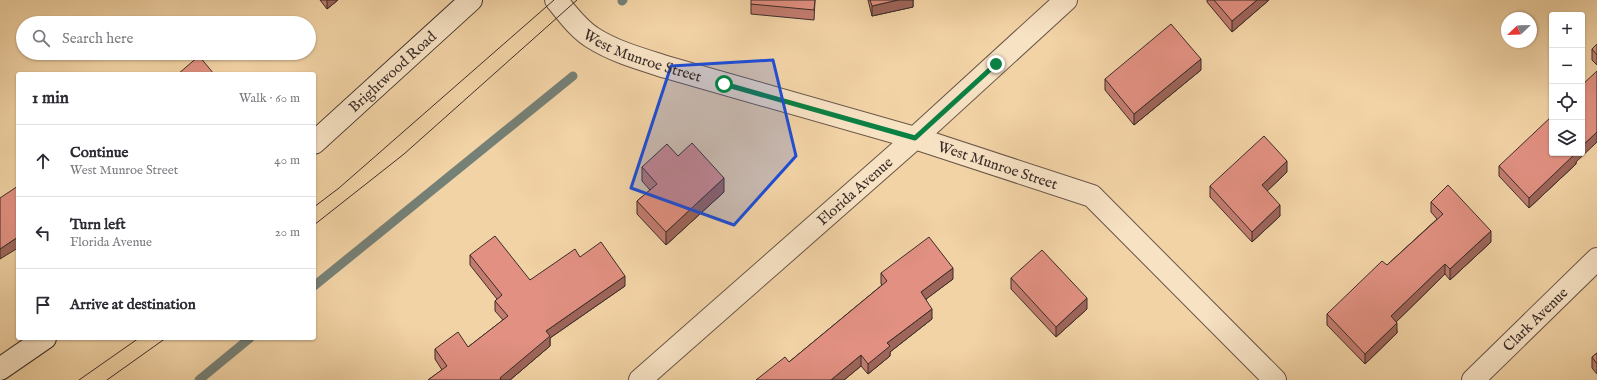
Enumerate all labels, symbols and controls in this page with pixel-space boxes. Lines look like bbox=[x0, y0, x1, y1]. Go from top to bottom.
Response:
north arrow bbox=[1501, 12, 1537, 48]
map controls bbox=[1549, 12, 1585, 156]
button: + bbox=[1549, 12, 1585, 48]
search box bbox=[16, 16, 316, 60]
street label: West Munroe Street bbox=[580, 25, 704, 86]
street label: Brightwood Road bbox=[345, 26, 441, 116]
icon: search bbox=[30, 27, 52, 49]
text: Search here bbox=[62, 29, 133, 48]
button: − bbox=[1549, 48, 1585, 84]
route end bbox=[987, 55, 1005, 73]
route start bbox=[715, 75, 733, 93]
button: locate bbox=[1549, 84, 1585, 120]
text: 1 min bbox=[32, 88, 69, 109]
text: Walk · 60 m bbox=[239, 90, 300, 107]
button: layers bbox=[1549, 120, 1585, 156]
street label: West Munroe Street bbox=[935, 137, 1060, 194]
text: Continue bbox=[70, 143, 128, 162]
icon: ahead bbox=[32, 150, 54, 172]
text: 40 m bbox=[274, 152, 300, 169]
street label: Florida Avenue bbox=[813, 153, 897, 229]
text: West Munroe Street bbox=[70, 162, 178, 179]
text: Turn left bbox=[70, 215, 126, 234]
icon: left bbox=[32, 222, 54, 244]
text: 20 m bbox=[275, 224, 300, 241]
text: Florida Avenue bbox=[70, 234, 152, 251]
street label: Clark Avenue bbox=[1499, 283, 1572, 355]
icon: arrive bbox=[32, 294, 54, 316]
text: Arrive at destination bbox=[70, 295, 196, 314]

